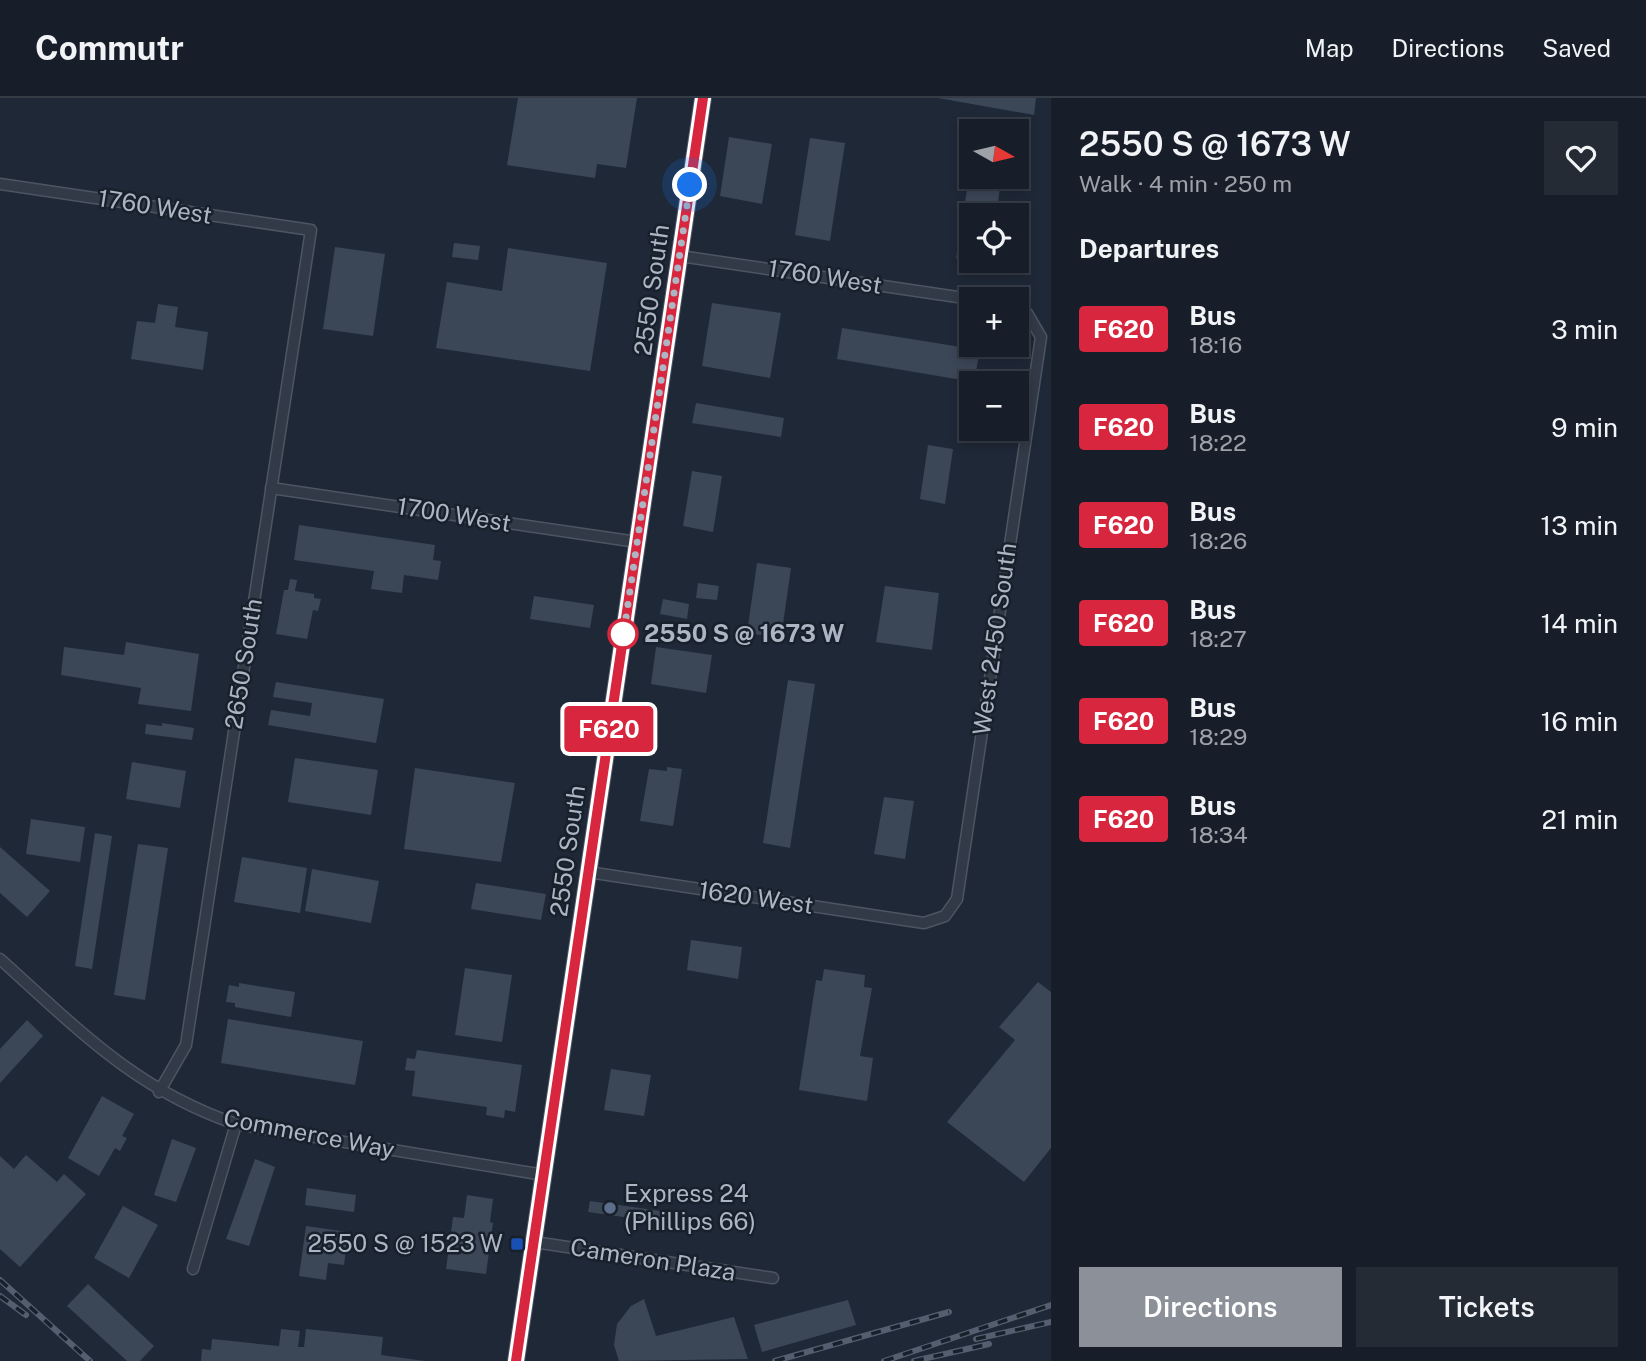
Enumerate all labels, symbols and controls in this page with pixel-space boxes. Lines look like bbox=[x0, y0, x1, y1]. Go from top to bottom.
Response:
text: Commutr bbox=[35, 29, 184, 67]
text: Map bbox=[1305, 34, 1354, 62]
text: Directions bbox=[1392, 34, 1504, 62]
text: Saved bbox=[1542, 34, 1611, 62]
north arrow bbox=[959, 119, 1029, 189]
map controls bbox=[959, 119, 1029, 441]
button: heart bbox=[1544, 121, 1618, 195]
text: 2550 S @ 1673 W bbox=[1079, 125, 1351, 163]
your location bbox=[672, 167, 707, 202]
text: Walk · 4 min · 250 m bbox=[1079, 170, 1292, 197]
street label: 1760 West bbox=[96, 183, 214, 229]
button: locate bbox=[959, 203, 1029, 273]
street label: 2550 South bbox=[628, 222, 674, 357]
text: Departures bbox=[1079, 233, 1219, 264]
street label: 1760 West bbox=[766, 253, 884, 299]
button: + bbox=[959, 287, 1029, 357]
text: Bus bbox=[1189, 300, 1236, 331]
text: 3 min bbox=[1551, 314, 1618, 345]
text: F620 bbox=[1093, 315, 1154, 343]
text: 18:16 bbox=[1189, 331, 1242, 358]
button: − bbox=[959, 371, 1029, 441]
text: Bus bbox=[1189, 398, 1236, 429]
text: 9 min bbox=[1551, 412, 1618, 443]
text: F620 bbox=[1093, 413, 1154, 441]
text: 18:22 bbox=[1189, 429, 1247, 456]
street label: 1700 West bbox=[395, 491, 513, 537]
text: Bus bbox=[1189, 496, 1236, 527]
text: 13 min bbox=[1541, 510, 1618, 541]
text: F620 bbox=[1093, 511, 1154, 539]
text: 18:26 bbox=[1189, 527, 1247, 554]
street label: West 2450 South bbox=[967, 541, 1021, 737]
text: Bus bbox=[1189, 594, 1236, 625]
street label: 2650 South bbox=[219, 597, 267, 731]
text: 14 min bbox=[1541, 608, 1618, 639]
text: F620 bbox=[1093, 609, 1154, 637]
marker: 2550 S @ 1673 W bbox=[608, 619, 638, 649]
place label: 2550 S @ 1673 W bbox=[644, 619, 844, 647]
text: 18:27 bbox=[1189, 625, 1247, 652]
text: Bus bbox=[1189, 692, 1236, 723]
line badge: F620 bbox=[560, 706, 658, 752]
text: 16 min bbox=[1541, 706, 1618, 737]
text: F620 bbox=[1093, 707, 1154, 735]
text: F620 bbox=[578, 715, 640, 743]
text: 18:29 bbox=[1189, 723, 1247, 750]
street label: 2550 South bbox=[544, 783, 590, 918]
text: Bus bbox=[1189, 790, 1236, 821]
text: 21 min bbox=[1542, 804, 1618, 835]
text: F620 bbox=[1093, 805, 1154, 833]
text: 18:34 bbox=[1189, 821, 1248, 848]
street label: 1620 West bbox=[697, 875, 815, 919]
street label: Commerce Way bbox=[221, 1103, 397, 1163]
place label: Express 24 (Phillips 66) bbox=[624, 1179, 756, 1235]
marker: Express 24 (Phillips 66) bbox=[602, 1200, 618, 1216]
place label: 2550 S @ 1523 W bbox=[307, 1229, 503, 1257]
street label: Cameron Plaza bbox=[568, 1232, 738, 1286]
marker: 2550 S @ 1523 W bbox=[509, 1236, 525, 1252]
button: Directions bbox=[1079, 1267, 1342, 1347]
button: Tickets bbox=[1356, 1267, 1618, 1347]

